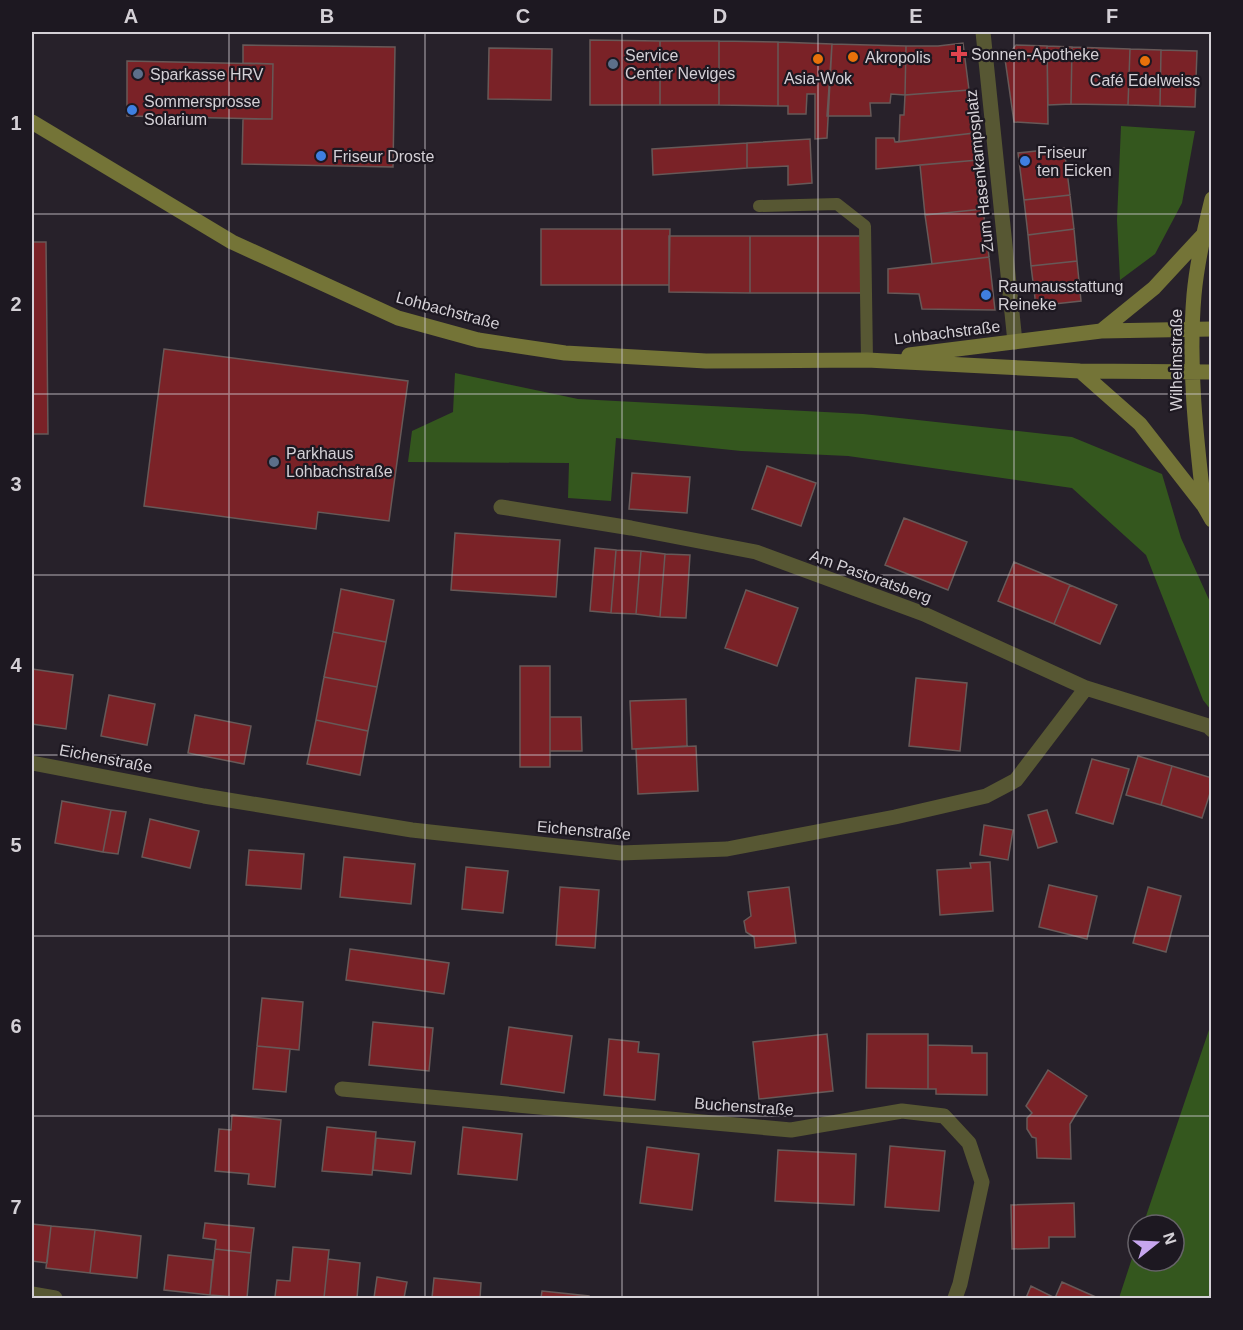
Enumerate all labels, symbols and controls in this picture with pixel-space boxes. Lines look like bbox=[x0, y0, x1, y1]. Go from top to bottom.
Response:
text: A bbox=[124, 5, 138, 27]
text: B bbox=[320, 5, 334, 27]
text: C bbox=[516, 5, 530, 27]
text: D bbox=[713, 5, 727, 27]
text: E bbox=[909, 5, 923, 27]
text: F bbox=[1106, 5, 1118, 27]
place label: Sonnen-Apotheke bbox=[971, 46, 1099, 63]
place label: Service Center Neviges bbox=[625, 47, 735, 82]
marker: Sonnen-Apotheke bbox=[952, 47, 966, 61]
place label: Akropolis bbox=[865, 49, 931, 66]
marker: Akropolis bbox=[846, 50, 860, 64]
marker: Asia-Wok bbox=[811, 52, 825, 66]
marker: Café Edelweiss bbox=[1138, 54, 1152, 68]
marker: Service Center Neviges bbox=[606, 57, 620, 71]
place label: Sparkasse HRV bbox=[150, 66, 264, 83]
marker: Sparkasse HRV bbox=[131, 67, 145, 81]
place label: Asia-Wok bbox=[784, 70, 853, 87]
place label: Café Edelweiss bbox=[1090, 72, 1200, 89]
street label: Zum Hasenkampsplatz bbox=[962, 89, 997, 253]
place label: Sommersprosse Solarium bbox=[144, 93, 261, 128]
marker: Sommersprosse Solarium bbox=[125, 103, 139, 117]
text: 1 bbox=[10, 112, 22, 134]
place label: Friseur ten Eicken bbox=[1037, 144, 1112, 179]
place label: Friseur Droste bbox=[333, 148, 434, 165]
marker: Friseur Droste bbox=[314, 149, 328, 163]
marker: Friseur ten Eicken bbox=[1018, 154, 1032, 168]
place label: Raumausstattung Reineke bbox=[998, 278, 1123, 313]
street label: Lohbachstraße bbox=[394, 288, 502, 333]
marker: Raumausstattung Reineke bbox=[979, 288, 993, 302]
text: 2 bbox=[10, 293, 22, 315]
street label: Wilhelmstraße bbox=[1168, 309, 1185, 411]
street label: Lohbachstraße bbox=[893, 318, 1001, 347]
place label: Parkhaus Lohbachstraße bbox=[286, 445, 393, 480]
marker: Parkhaus Lohbachstraße bbox=[267, 455, 281, 469]
text: 3 bbox=[10, 473, 22, 495]
street label: Am Pastoratsberg bbox=[808, 547, 934, 606]
text: 4 bbox=[10, 654, 22, 676]
street label: Eichenstraße bbox=[58, 741, 154, 776]
street label: Eichenstraße bbox=[536, 818, 632, 843]
text: 5 bbox=[10, 834, 22, 856]
text: 6 bbox=[10, 1015, 22, 1037]
street label: Buchenstraße bbox=[694, 1095, 794, 1118]
text: 7 bbox=[10, 1196, 22, 1218]
north arrow bbox=[1126, 1213, 1186, 1273]
text: N bbox=[1160, 1230, 1180, 1247]

